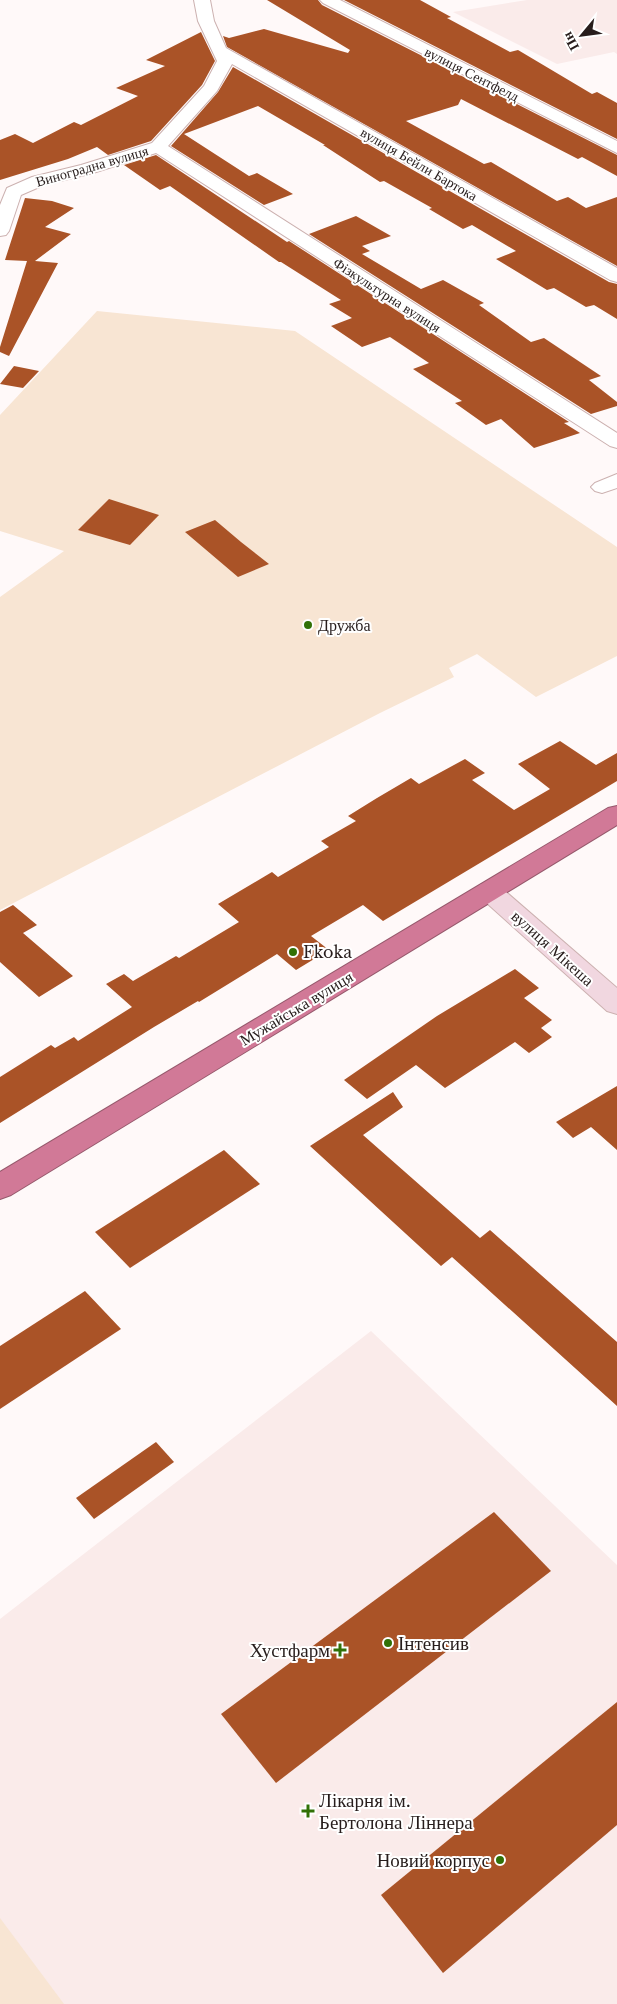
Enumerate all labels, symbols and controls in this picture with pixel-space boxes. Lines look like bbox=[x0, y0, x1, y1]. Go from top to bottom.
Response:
north arrow bbox=[557, 10, 607, 60]
text: Пн bbox=[558, 29, 583, 54]
street label: вулиця Сентфелд bbox=[422, 42, 522, 106]
street label: вулиця Бейли Бартока bbox=[357, 123, 481, 205]
street label: Виноградна вулиця bbox=[34, 141, 151, 191]
street label: Фізкультурна вулиця bbox=[330, 253, 445, 337]
place label: Дружба bbox=[318, 615, 371, 635]
marker: Дружба bbox=[302, 619, 314, 631]
street label: вулиця Мікеша bbox=[508, 906, 598, 990]
place label: Fkoka bbox=[303, 942, 352, 962]
marker: Fkoka bbox=[287, 946, 299, 958]
street label: Мужайська вулиця bbox=[236, 966, 357, 1050]
place label: Інтенсив bbox=[398, 1632, 469, 1655]
marker: Інтенсив bbox=[382, 1637, 394, 1649]
place label: Хустфарм bbox=[250, 1639, 330, 1662]
marker: Хустфарм bbox=[334, 1644, 346, 1656]
place label: Лікарня ім. Бертолона Ліннера bbox=[319, 1789, 473, 1834]
marker: Лікарня ім. Бертолона Ліннера bbox=[301, 1804, 315, 1818]
place label: Новий корпус bbox=[377, 1849, 490, 1872]
marker: Новий корпус bbox=[494, 1854, 506, 1866]

